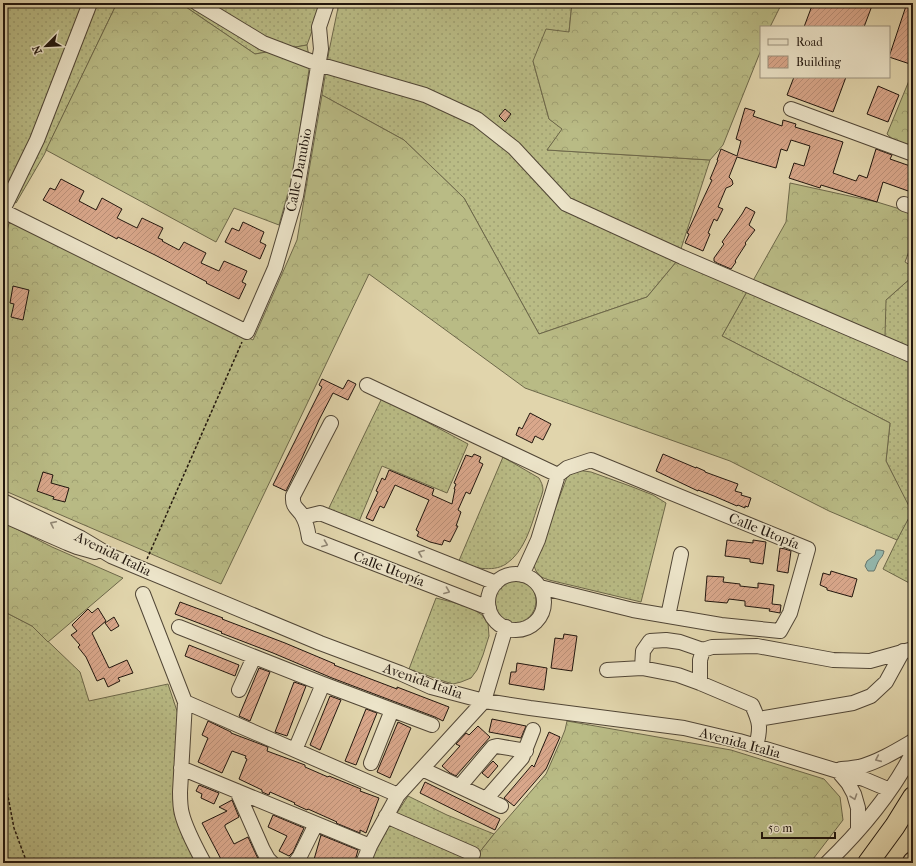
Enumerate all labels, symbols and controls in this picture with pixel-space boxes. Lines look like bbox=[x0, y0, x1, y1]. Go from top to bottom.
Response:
north arrow bbox=[26, 26, 66, 66]
legend bbox=[760, 26, 890, 78]
text: Road bbox=[796, 35, 823, 49]
text: N bbox=[29, 43, 45, 56]
text: Building bbox=[796, 55, 841, 69]
street label: Calle Danubio bbox=[283, 127, 315, 213]
street label: Calle Utopía bbox=[726, 509, 802, 553]
one-way arrow bbox=[49, 521, 57, 529]
street label: Avenida Italia bbox=[71, 528, 154, 580]
one-way arrow bbox=[322, 540, 329, 548]
street label: Calle Utopía bbox=[351, 548, 427, 590]
one-way arrow bbox=[417, 549, 424, 557]
one-way arrow bbox=[443, 587, 450, 595]
street label: Avenida Italia bbox=[380, 659, 465, 703]
street label: Avenida Italia bbox=[697, 724, 783, 762]
one-way arrow bbox=[875, 754, 883, 762]
one-way arrow bbox=[850, 794, 858, 801]
scale bar bbox=[762, 814, 835, 840]
text: 50 m bbox=[768, 821, 792, 835]

